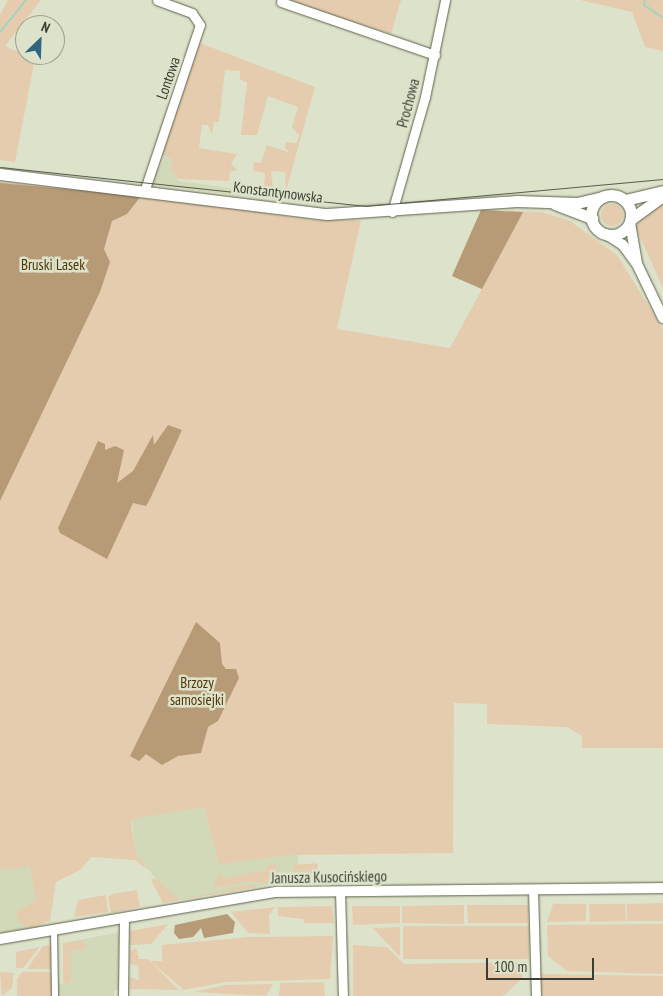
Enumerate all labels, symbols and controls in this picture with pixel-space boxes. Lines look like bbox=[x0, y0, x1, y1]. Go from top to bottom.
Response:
north arrow bbox=[15, 15, 65, 65]
text: N bbox=[39, 17, 53, 37]
street label: Lontowa bbox=[152, 54, 184, 102]
street label: Prochowa bbox=[393, 76, 423, 130]
street label: Konstantynowska bbox=[232, 178, 324, 206]
park label: Bruski Lasek bbox=[21, 256, 85, 274]
park label: Brzozy samosiejki bbox=[170, 673, 224, 708]
street label: Janusza Kusocińskiego bbox=[271, 867, 387, 887]
scale bar bbox=[488, 948, 596, 980]
text: 100 m bbox=[494, 957, 527, 976]

